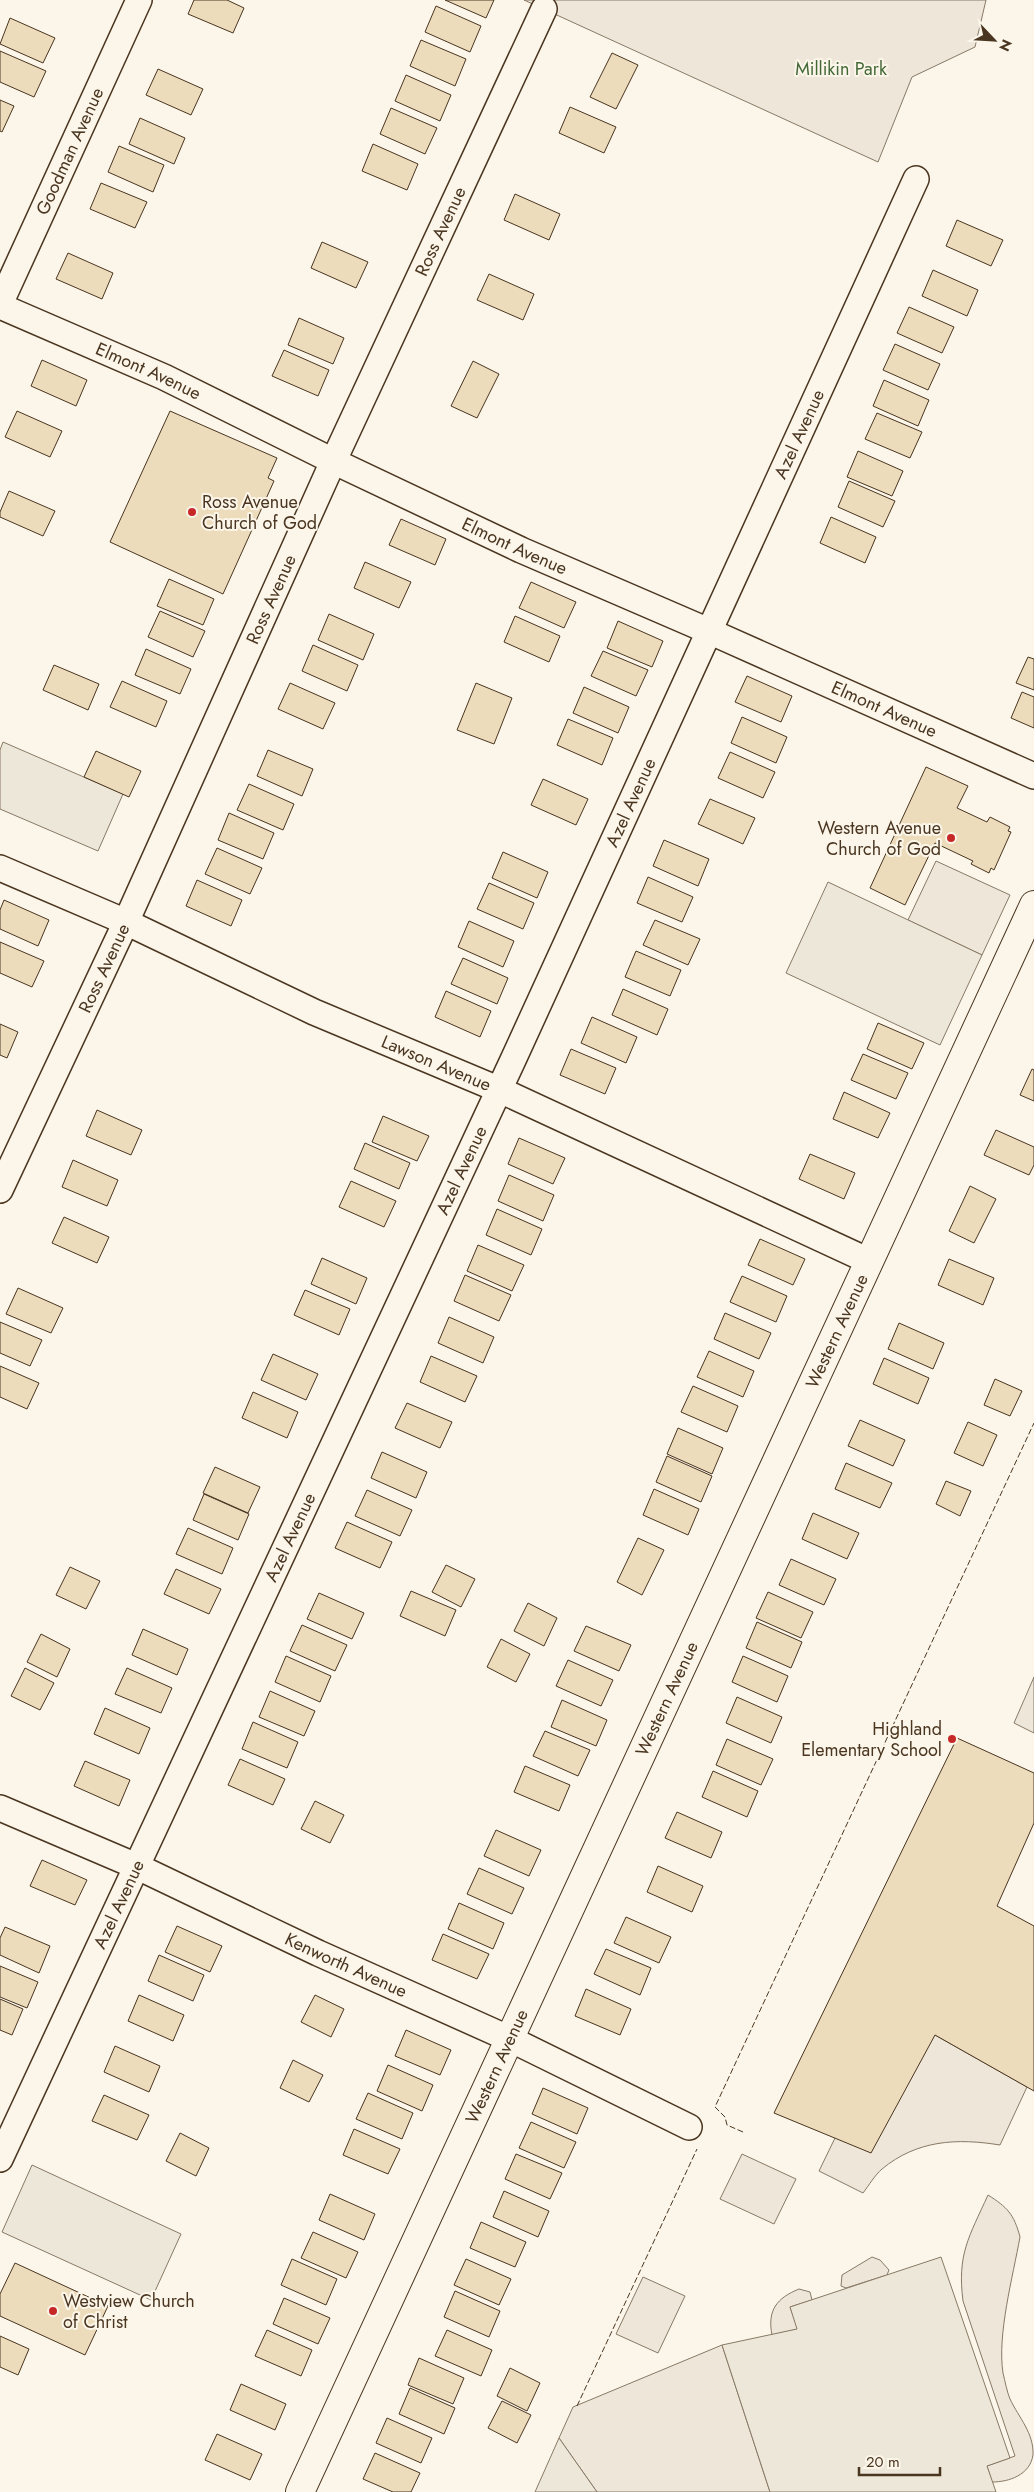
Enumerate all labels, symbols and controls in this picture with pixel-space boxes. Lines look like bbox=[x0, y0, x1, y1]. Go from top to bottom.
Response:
north arrow bbox=[969, 15, 1019, 65]
text: N bbox=[994, 36, 1017, 55]
park label: Millikin Park bbox=[795, 56, 887, 82]
street label: Goodman Avenue bbox=[29, 83, 110, 219]
street label: Ross Avenue bbox=[408, 182, 472, 280]
street label: Elmont Avenue bbox=[92, 336, 206, 406]
street label: Azel Avenue bbox=[768, 385, 831, 483]
place label: Ross Avenue Church of God bbox=[202, 489, 317, 536]
marker: Ross Avenue Church of God bbox=[186, 506, 198, 518]
street label: Elmont Avenue bbox=[458, 511, 571, 581]
street label: Ross Avenue bbox=[240, 550, 303, 648]
street label: Elmont Avenue bbox=[827, 674, 941, 744]
street label: Azel Avenue bbox=[599, 754, 663, 851]
place label: Western Avenue Church of God bbox=[817, 815, 941, 862]
marker: Western Avenue Church of God bbox=[945, 832, 957, 844]
street label: Ross Avenue bbox=[72, 919, 136, 1017]
street label: Lawson Avenue bbox=[377, 1029, 495, 1098]
street label: Azel Avenue bbox=[429, 1122, 493, 1219]
street label: Western Avenue bbox=[799, 1270, 875, 1393]
street label: Azel Avenue bbox=[258, 1489, 322, 1586]
street label: Western Avenue bbox=[629, 1637, 705, 1760]
place label: Highland Elementary School bbox=[801, 1716, 942, 1763]
marker: Highland Elementary School bbox=[946, 1733, 958, 1745]
street label: Azel Avenue bbox=[87, 1856, 151, 1953]
street label: Kenworth Avenue bbox=[280, 1926, 411, 2004]
street label: Western Avenue bbox=[459, 2005, 535, 2128]
place label: Westview Church of Christ bbox=[63, 2288, 195, 2335]
marker: Westview Church of Christ bbox=[47, 2305, 59, 2317]
scale bar bbox=[859, 2444, 940, 2476]
text: 20 m bbox=[866, 2451, 900, 2473]

